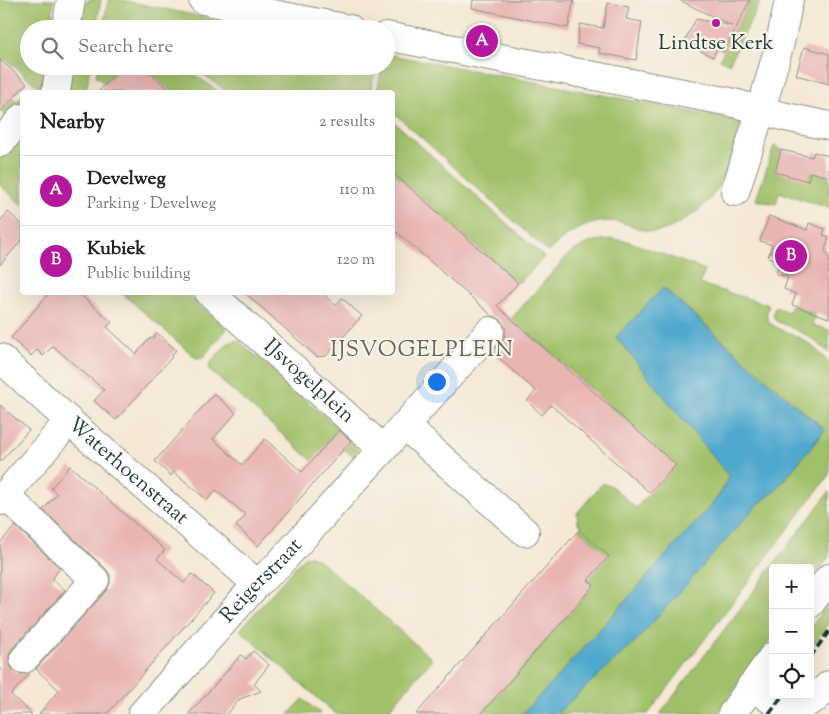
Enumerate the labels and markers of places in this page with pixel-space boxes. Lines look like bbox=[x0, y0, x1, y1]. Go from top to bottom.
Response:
marker: Lindtse Kerk bbox=[710, 17, 722, 29]
pin: A bbox=[466, 22, 498, 60]
place label: Lindtse Kerk bbox=[658, 29, 774, 59]
pin: B bbox=[775, 237, 807, 275]

